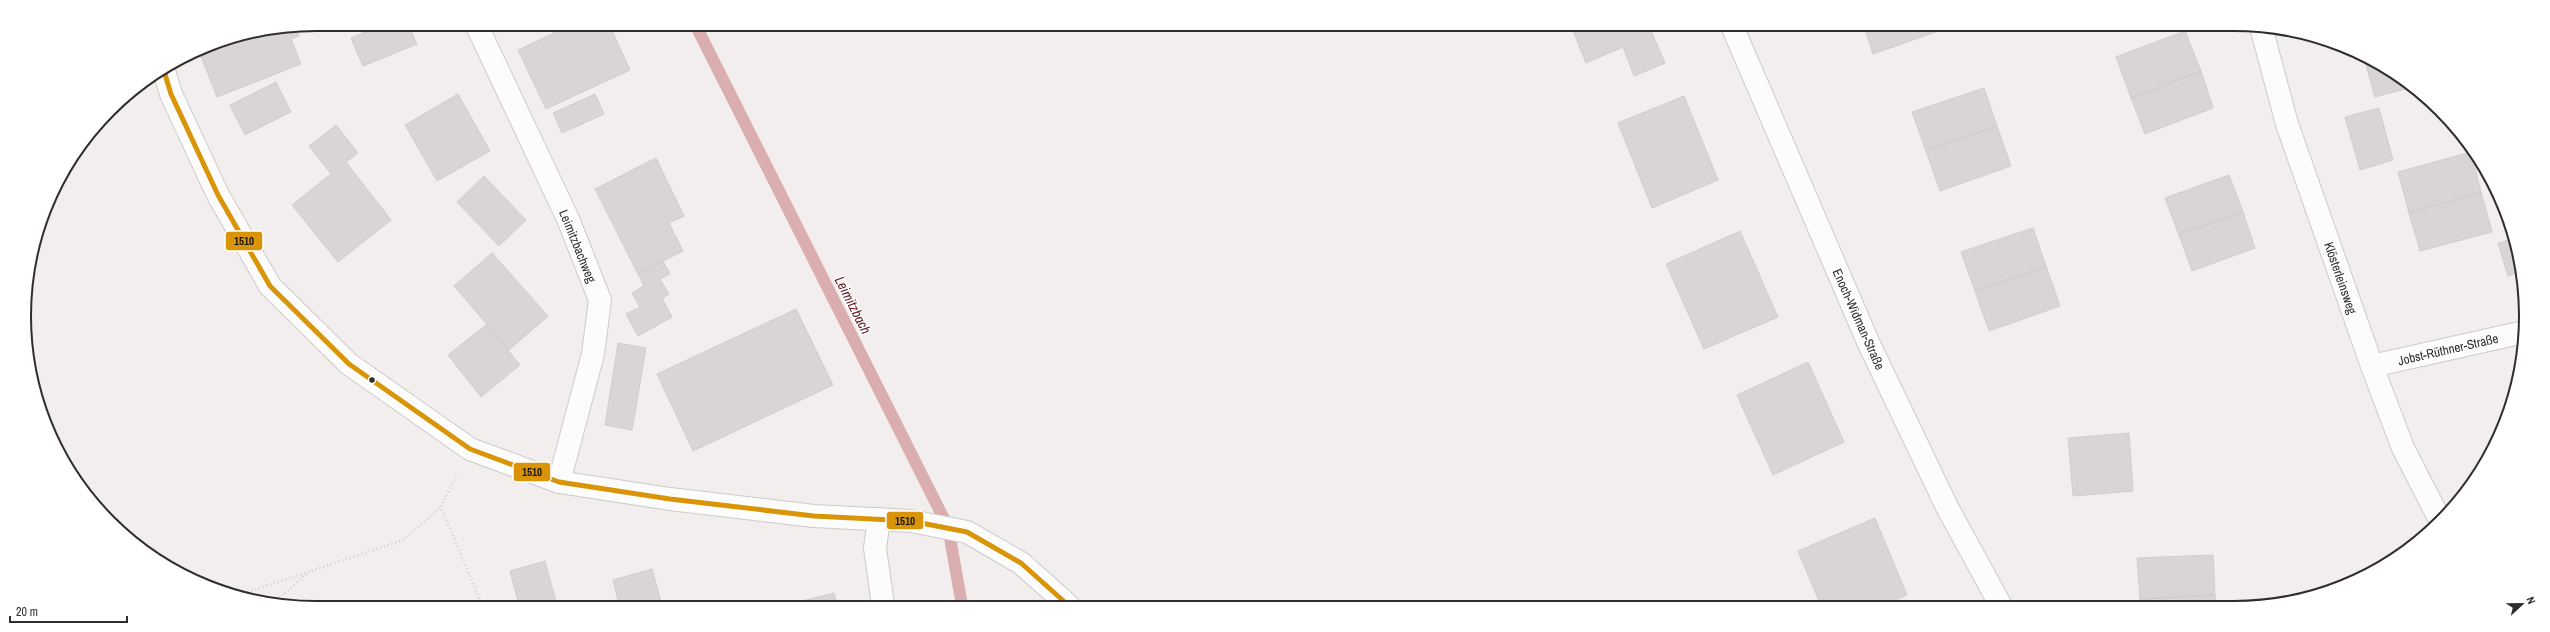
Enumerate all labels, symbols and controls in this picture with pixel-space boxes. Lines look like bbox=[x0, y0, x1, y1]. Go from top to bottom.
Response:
street label: Leimitzbachweg bbox=[555, 207, 600, 285]
line badge: 1510 bbox=[225, 231, 263, 251]
text: 1510 bbox=[234, 234, 254, 248]
street label: Klösterleinsweg bbox=[2320, 240, 2361, 317]
street label: Enoch-Widman-Straße bbox=[1829, 266, 1889, 373]
water label: Leimitzbach bbox=[831, 273, 875, 337]
street label: Jobst-Rüthner-Straße bbox=[2396, 330, 2500, 369]
unlabelled marker bbox=[367, 375, 377, 385]
line badge: 1510 bbox=[513, 462, 551, 482]
text: 1510 bbox=[522, 465, 542, 479]
line badge: 1510 bbox=[886, 511, 924, 530]
text: 1510 bbox=[895, 514, 915, 528]
north arrow bbox=[2502, 584, 2542, 624]
text: N bbox=[2524, 595, 2539, 606]
scale bar bbox=[10, 598, 127, 624]
text: 20 m bbox=[16, 604, 38, 620]

